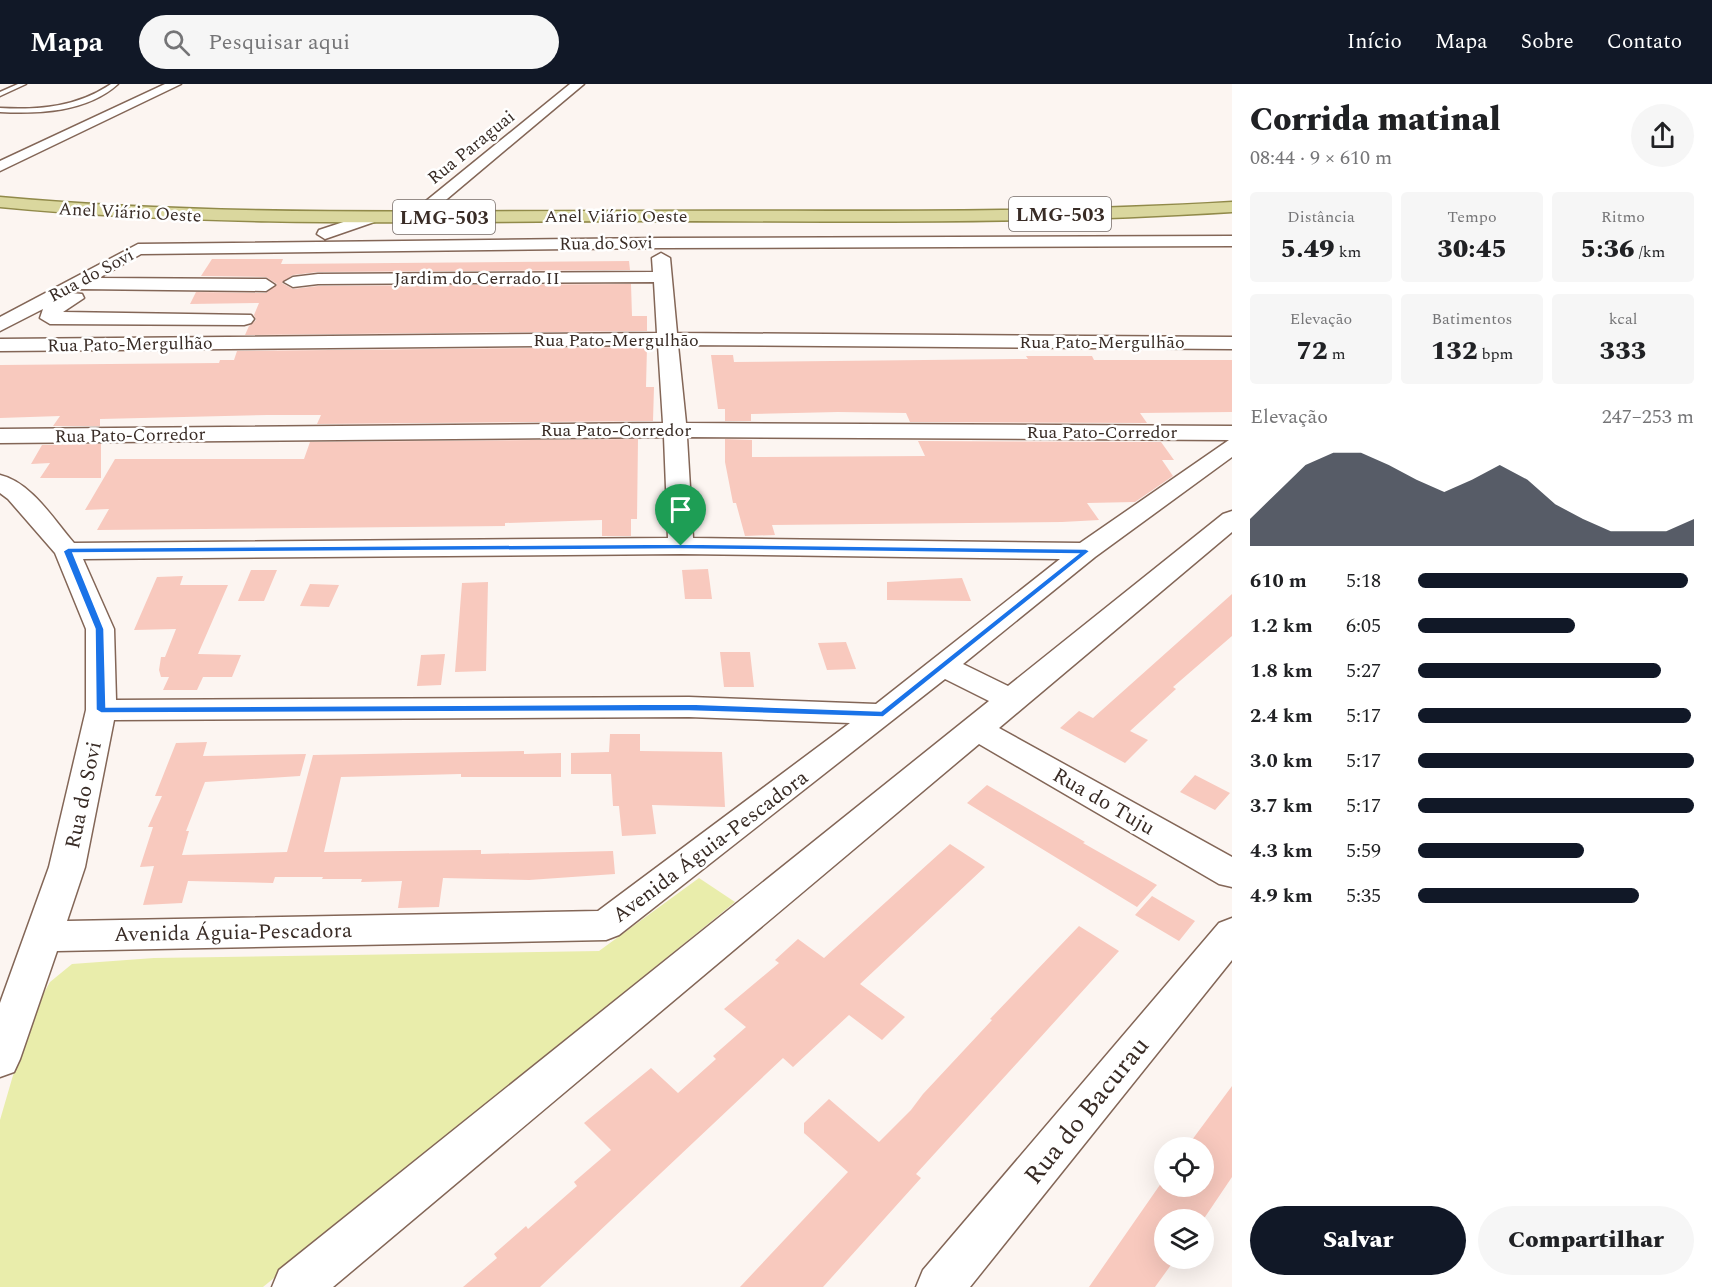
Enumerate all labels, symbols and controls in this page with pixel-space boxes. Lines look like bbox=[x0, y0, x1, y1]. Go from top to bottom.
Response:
search box bbox=[139, 15, 559, 69]
text: Mapa bbox=[30, 21, 103, 64]
icon: search bbox=[160, 26, 193, 59]
text: Pesquisar aqui bbox=[208, 26, 350, 59]
text: Início bbox=[1347, 26, 1402, 58]
text: Mapa bbox=[1435, 26, 1488, 58]
text: Sobre bbox=[1521, 26, 1574, 58]
text: Contato bbox=[1607, 26, 1682, 58]
text: Corrida matinal bbox=[1250, 95, 1501, 145]
street label: Rua Paraguai bbox=[422, 104, 521, 191]
button: share bbox=[1631, 104, 1694, 167]
text: 08:44 · 9 × 610 m bbox=[1250, 143, 1392, 173]
street label: Anel Viário Oeste bbox=[58, 195, 202, 230]
road number: LMG-503 bbox=[1009, 197, 1111, 231]
road number: LMG-503 bbox=[393, 200, 495, 234]
street label: Anel Viário Oeste bbox=[544, 203, 688, 230]
text: Distância bbox=[1287, 205, 1355, 229]
text: Tempo bbox=[1447, 205, 1497, 229]
text: Ritmo bbox=[1601, 205, 1645, 229]
street label: Rua do Sovi bbox=[559, 229, 653, 258]
text: 5.49 bbox=[1281, 229, 1335, 269]
text: 30:45 bbox=[1437, 229, 1507, 269]
text: 5:36 bbox=[1581, 229, 1635, 269]
text: km bbox=[1335, 240, 1361, 264]
text: /km bbox=[1635, 240, 1665, 264]
street label: Rua do Sovi bbox=[44, 242, 139, 309]
street label: Jardim do Cerrado II bbox=[394, 265, 560, 292]
text: Elevação bbox=[1290, 307, 1352, 331]
text: Batimentos bbox=[1431, 307, 1513, 331]
text: kcal bbox=[1609, 307, 1637, 331]
street label: Rua Pato-Mergulhão bbox=[533, 327, 699, 354]
street label: Rua Pato-Mergulhão bbox=[1019, 329, 1185, 356]
street label: Rua Pato-Mergulhão bbox=[47, 330, 213, 359]
text: 72 bbox=[1297, 331, 1328, 371]
text: 132 bbox=[1431, 331, 1478, 371]
text: 333 bbox=[1600, 331, 1646, 371]
text: m bbox=[1328, 342, 1345, 366]
text: bpm bbox=[1478, 342, 1513, 366]
text: Elevação bbox=[1250, 402, 1328, 432]
text: 247–253 m bbox=[1602, 402, 1694, 432]
street label: Rua Pato-Corredor bbox=[541, 417, 691, 444]
street label: Rua Pato-Corredor bbox=[1027, 419, 1177, 446]
street label: Rua Pato-Corredor bbox=[54, 421, 206, 450]
pin bbox=[655, 484, 706, 546]
icon: arrive bbox=[664, 493, 697, 526]
text: 610 m bbox=[1250, 566, 1307, 596]
text: 5:18 bbox=[1346, 566, 1381, 596]
text: 1.2 km bbox=[1250, 611, 1313, 641]
text: 6:05 bbox=[1346, 611, 1381, 641]
text: 1.8 km bbox=[1250, 656, 1313, 686]
text: 5:27 bbox=[1346, 656, 1381, 686]
text: 2.4 km bbox=[1250, 701, 1313, 731]
text: 5:17 bbox=[1346, 701, 1381, 731]
street label: Rua do Sovi bbox=[57, 739, 111, 852]
text: 3.0 km bbox=[1250, 746, 1313, 776]
text: 5:17 bbox=[1346, 746, 1381, 776]
street label: Rua do Tuju bbox=[1046, 760, 1161, 844]
street label: Avenida Águia-Pescadora bbox=[606, 762, 816, 931]
text: 3.7 km bbox=[1250, 791, 1313, 821]
text: 5:17 bbox=[1346, 791, 1381, 821]
text: 4.3 km bbox=[1250, 836, 1313, 866]
text: 5:59 bbox=[1346, 836, 1381, 866]
text: 4.9 km bbox=[1250, 881, 1313, 911]
text: 5:35 bbox=[1346, 881, 1381, 911]
street label: Avenida Águia-Pescadora bbox=[114, 915, 353, 951]
street label: Rua do Bacurau bbox=[1014, 1028, 1159, 1193]
map controls bbox=[1154, 1137, 1214, 1269]
button: locate bbox=[1154, 1137, 1214, 1197]
button: Salvar bbox=[1250, 1206, 1466, 1275]
button: Compartilhar bbox=[1478, 1206, 1694, 1275]
button: layers bbox=[1154, 1209, 1214, 1269]

